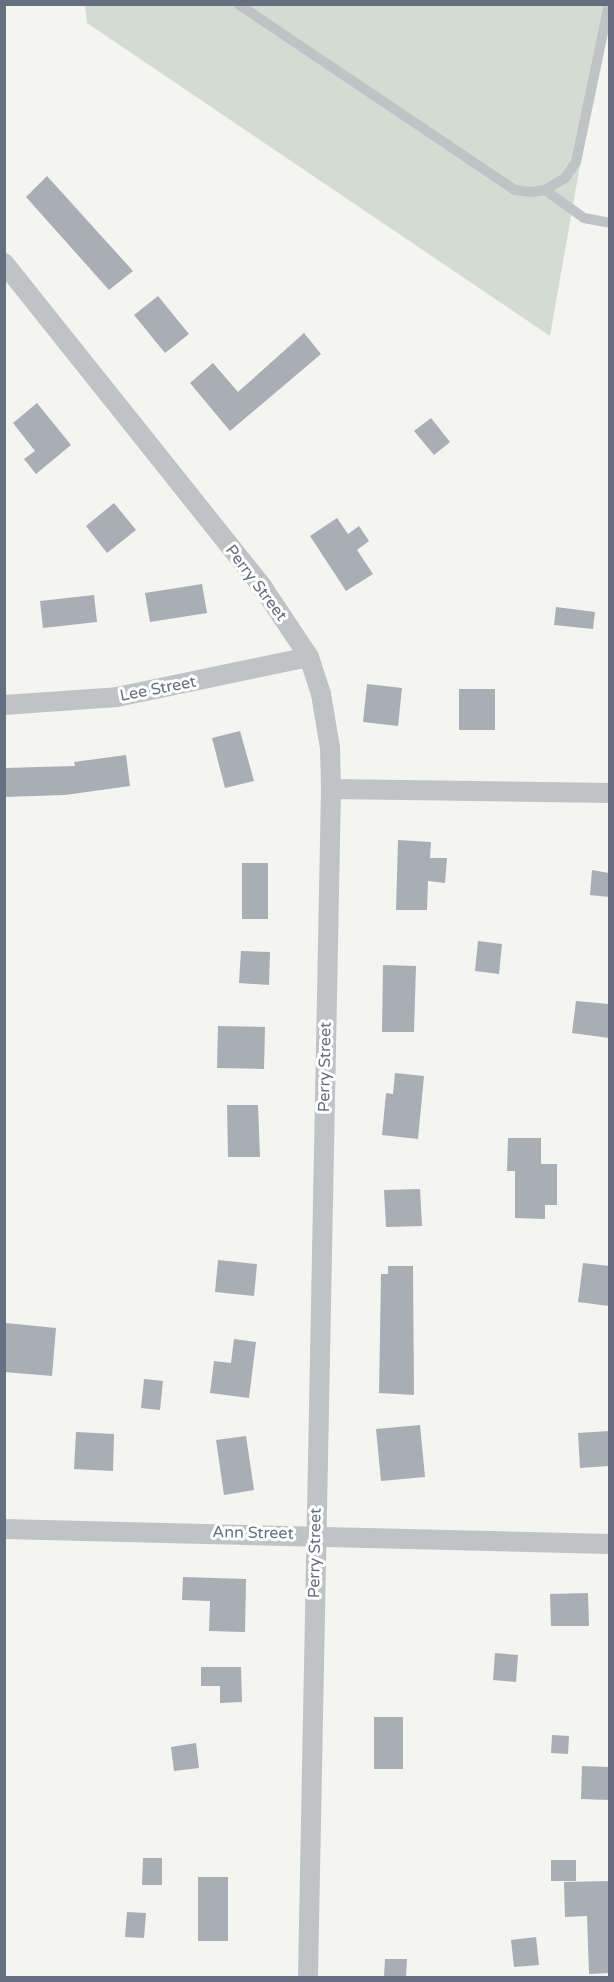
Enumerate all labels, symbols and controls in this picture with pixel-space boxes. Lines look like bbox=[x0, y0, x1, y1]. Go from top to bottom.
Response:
street label: Perry Street bbox=[221, 541, 291, 625]
street label: Lee Street bbox=[118, 672, 198, 706]
street label: Perry Street bbox=[315, 1022, 335, 1112]
street label: Perry Street bbox=[305, 1508, 325, 1598]
street label: Ann Street bbox=[212, 1523, 294, 1543]

